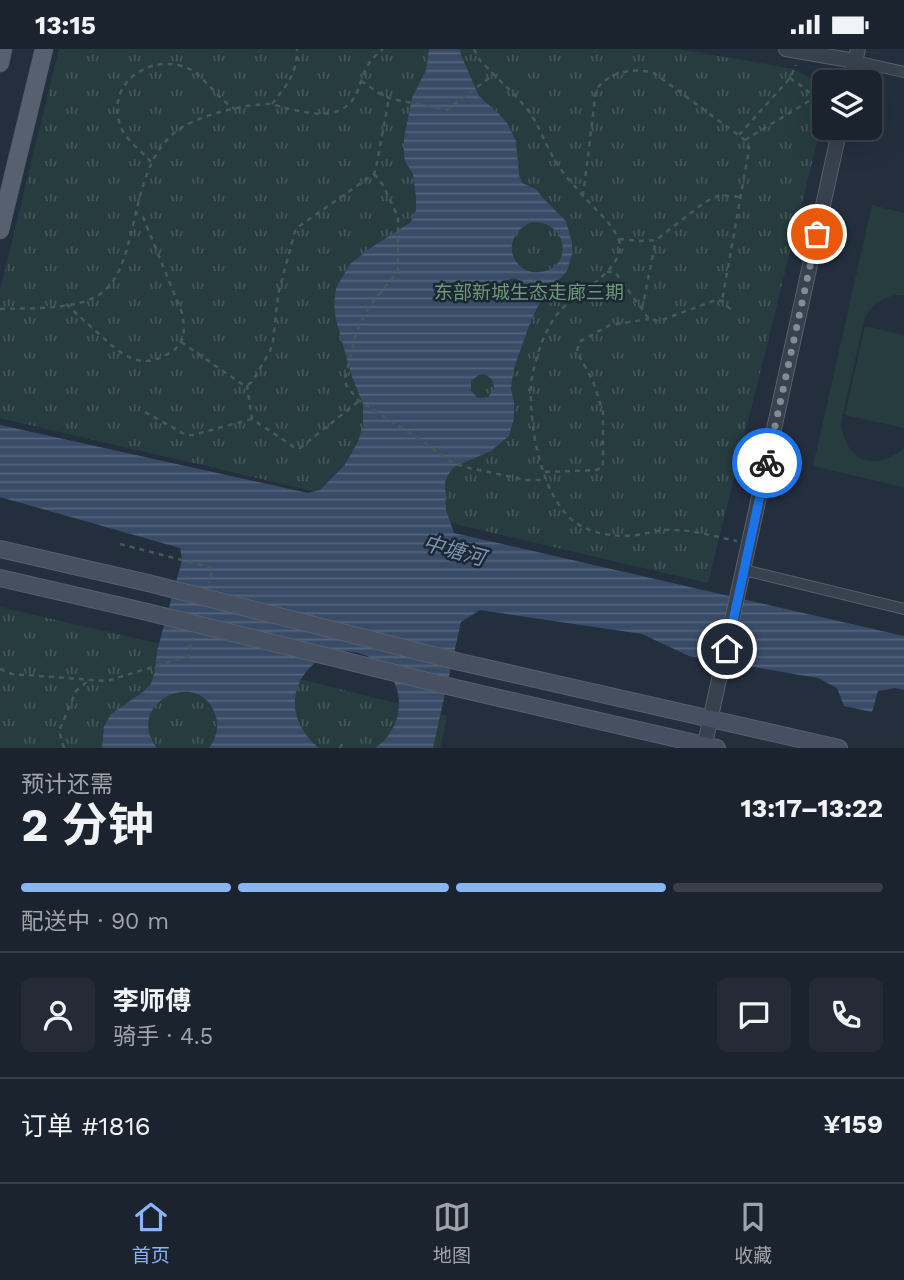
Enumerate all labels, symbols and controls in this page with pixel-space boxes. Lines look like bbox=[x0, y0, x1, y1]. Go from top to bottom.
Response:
text: 13:15 bbox=[35, 10, 96, 40]
map controls bbox=[812, 70, 882, 140]
button: layers bbox=[812, 70, 882, 140]
pin bbox=[787, 204, 847, 264]
icon: bag bbox=[798, 215, 836, 253]
park label: 东部新城生态走廊三期 bbox=[434, 281, 624, 304]
courier bbox=[732, 428, 802, 498]
icon: bike bbox=[748, 444, 786, 482]
water label: 中塘河 bbox=[420, 530, 492, 571]
pin bbox=[697, 619, 757, 679]
icon: home bbox=[708, 630, 746, 668]
text: 预计还需 bbox=[21, 771, 113, 798]
text: 13:17–13:22 bbox=[741, 793, 883, 823]
text: 2 分钟 bbox=[21, 798, 154, 852]
text: 配送中 · 90 m bbox=[21, 908, 169, 935]
button: person bbox=[21, 978, 95, 1052]
button: chat bbox=[717, 978, 791, 1052]
button: phone bbox=[809, 978, 883, 1052]
text: 李师傅 bbox=[113, 986, 191, 1016]
text: 骑手 · 4.5 bbox=[113, 1023, 213, 1050]
text: ¥159 bbox=[823, 1109, 883, 1139]
text: 订单 #1816 bbox=[21, 1111, 151, 1141]
tab: 首页 bbox=[132, 1198, 170, 1267]
tab: 地图 bbox=[433, 1198, 471, 1267]
tab: 收藏 bbox=[734, 1198, 772, 1267]

